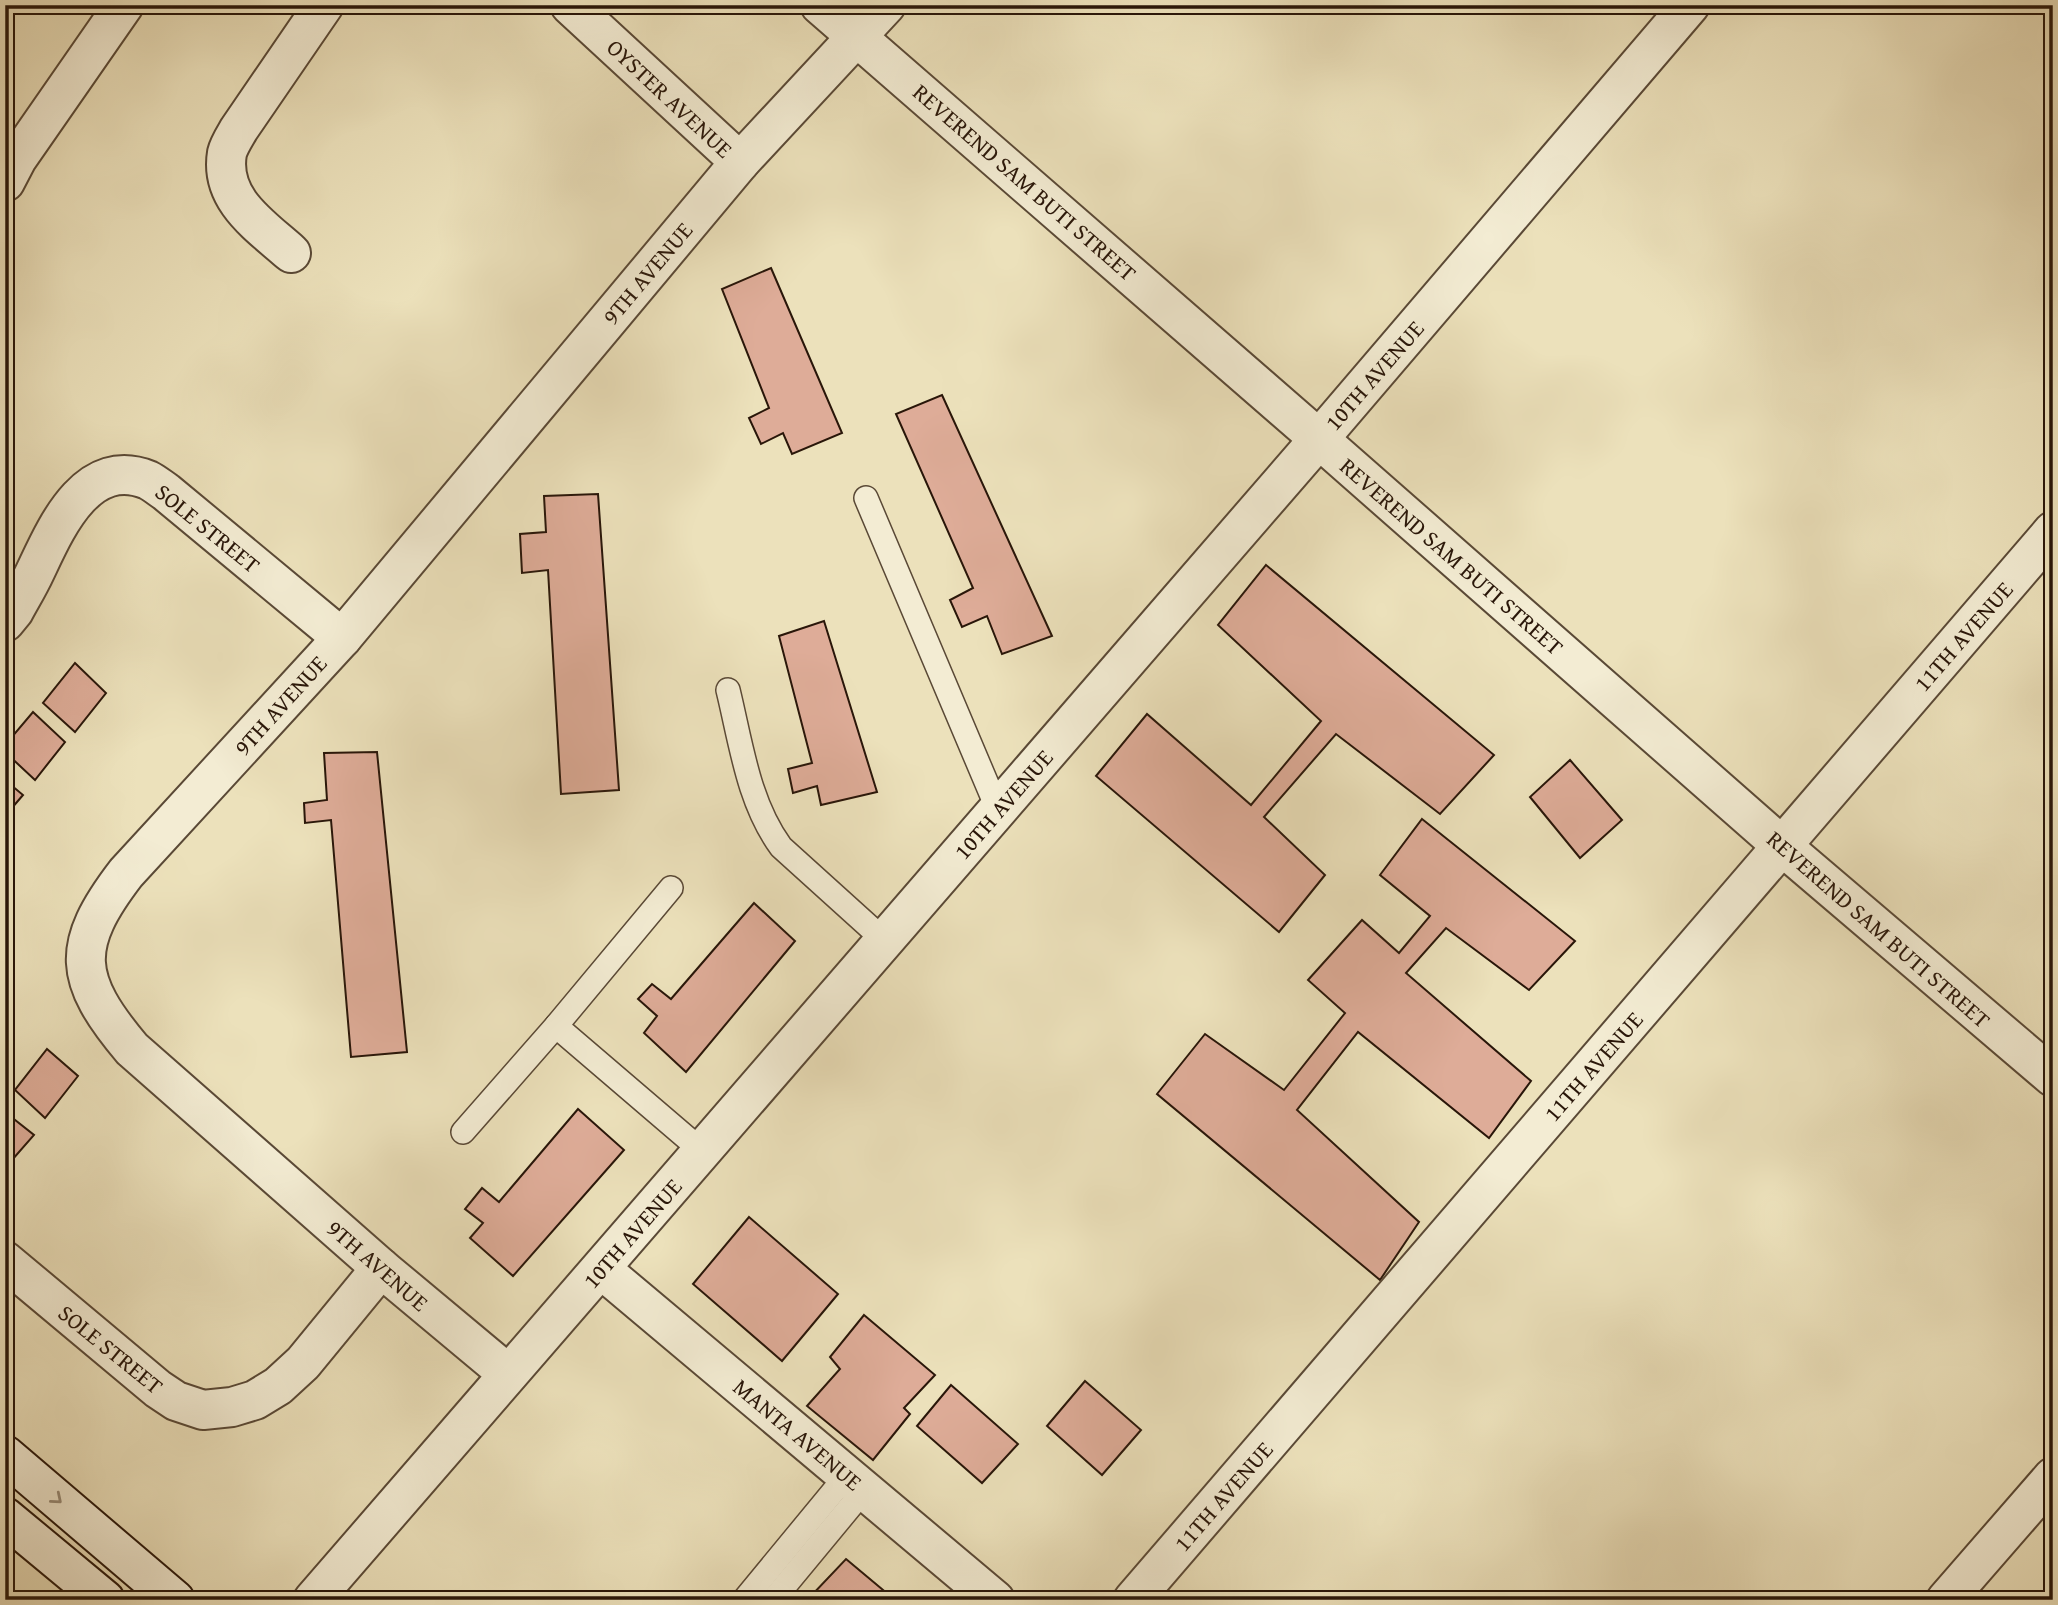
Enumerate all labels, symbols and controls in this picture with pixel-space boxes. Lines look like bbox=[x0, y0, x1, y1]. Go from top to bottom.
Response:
street label: OYSTER AVENUE bbox=[600, 31, 740, 165]
street label: REVEREND SAM BUTI STREET bbox=[906, 76, 1144, 288]
street label: 9TH AVENUE bbox=[594, 215, 700, 331]
street label: 10TH AVENUE bbox=[1317, 313, 1431, 437]
street label: REVEREND SAM BUTI STREET bbox=[1333, 450, 1571, 662]
street label: SOLE STREET bbox=[148, 475, 268, 581]
street label: 11TH AVENUE bbox=[1906, 574, 2020, 698]
street label: 9TH AVENUE bbox=[226, 648, 334, 762]
street label: 10TH AVENUE bbox=[946, 742, 1060, 866]
street label: REVEREND SAM BUTI STREET bbox=[1760, 823, 1998, 1035]
street label: 11TH AVENUE bbox=[1536, 1004, 1650, 1128]
street label: 10TH AVENUE bbox=[575, 1171, 689, 1295]
street label: 9TH AVENUE bbox=[320, 1212, 436, 1318]
street label: SOLE STREET bbox=[51, 1296, 171, 1402]
street label: MANTA AVENUE bbox=[726, 1370, 870, 1498]
street label: 11TH AVENUE bbox=[1166, 1434, 1280, 1558]
one-way arrow bbox=[49, 1491, 62, 1503]

